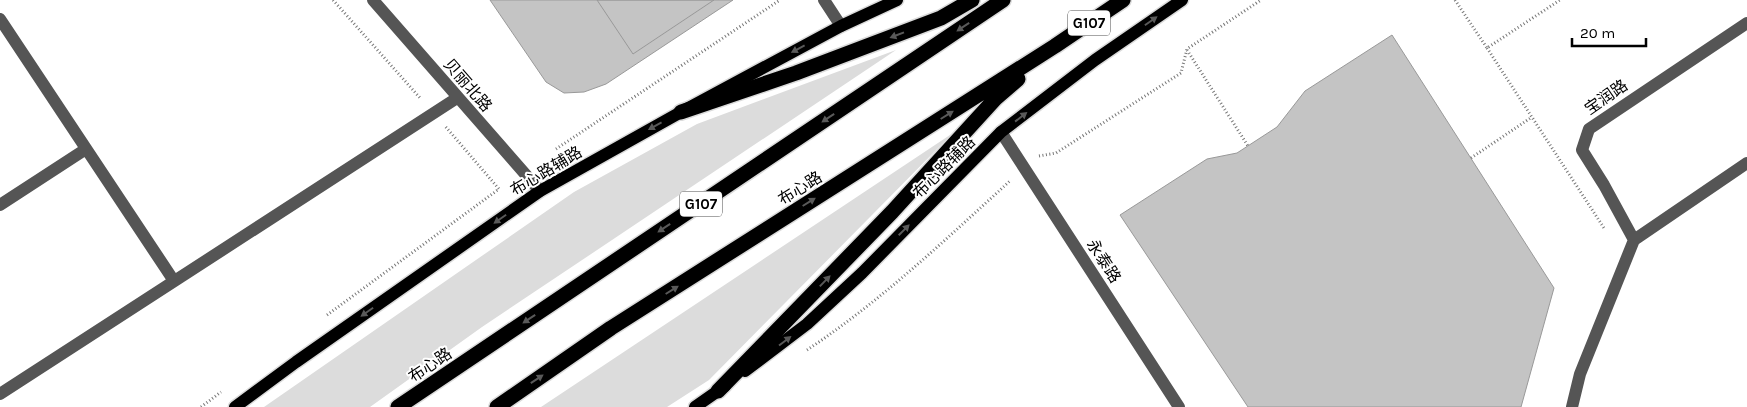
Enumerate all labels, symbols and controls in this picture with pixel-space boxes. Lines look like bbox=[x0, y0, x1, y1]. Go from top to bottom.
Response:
road number: G107 bbox=[1068, 10, 1110, 36]
scale bar bbox=[1572, 15, 1646, 47]
one-way arrow bbox=[1144, 16, 1158, 26]
one-way arrow bbox=[956, 22, 969, 32]
text: 20 m bbox=[1580, 24, 1615, 42]
one-way arrow bbox=[889, 32, 904, 39]
one-way arrow bbox=[791, 45, 806, 53]
street label: 贝丽北路 bbox=[440, 55, 496, 115]
street label: 宝润路 bbox=[1581, 75, 1631, 119]
one-way arrow bbox=[940, 110, 953, 120]
one-way arrow bbox=[1014, 112, 1027, 123]
one-way arrow bbox=[821, 113, 835, 123]
one-way arrow bbox=[648, 122, 663, 130]
street label: 布心路辅路 bbox=[909, 132, 979, 202]
street label: 布心路辅路 bbox=[507, 142, 585, 200]
street label: 布心路 bbox=[775, 167, 825, 209]
road number: G107 bbox=[680, 192, 722, 216]
one-way arrow bbox=[803, 198, 816, 207]
one-way arrow bbox=[493, 214, 507, 224]
one-way arrow bbox=[657, 223, 671, 233]
one-way arrow bbox=[898, 225, 910, 237]
street label: 永泰路 bbox=[1083, 236, 1125, 286]
one-way arrow bbox=[819, 275, 831, 287]
one-way arrow bbox=[666, 285, 679, 294]
one-way arrow bbox=[360, 307, 373, 317]
one-way arrow bbox=[522, 314, 536, 324]
one-way arrow bbox=[778, 335, 791, 346]
street label: 布心路 bbox=[405, 344, 455, 386]
one-way arrow bbox=[530, 375, 544, 384]

